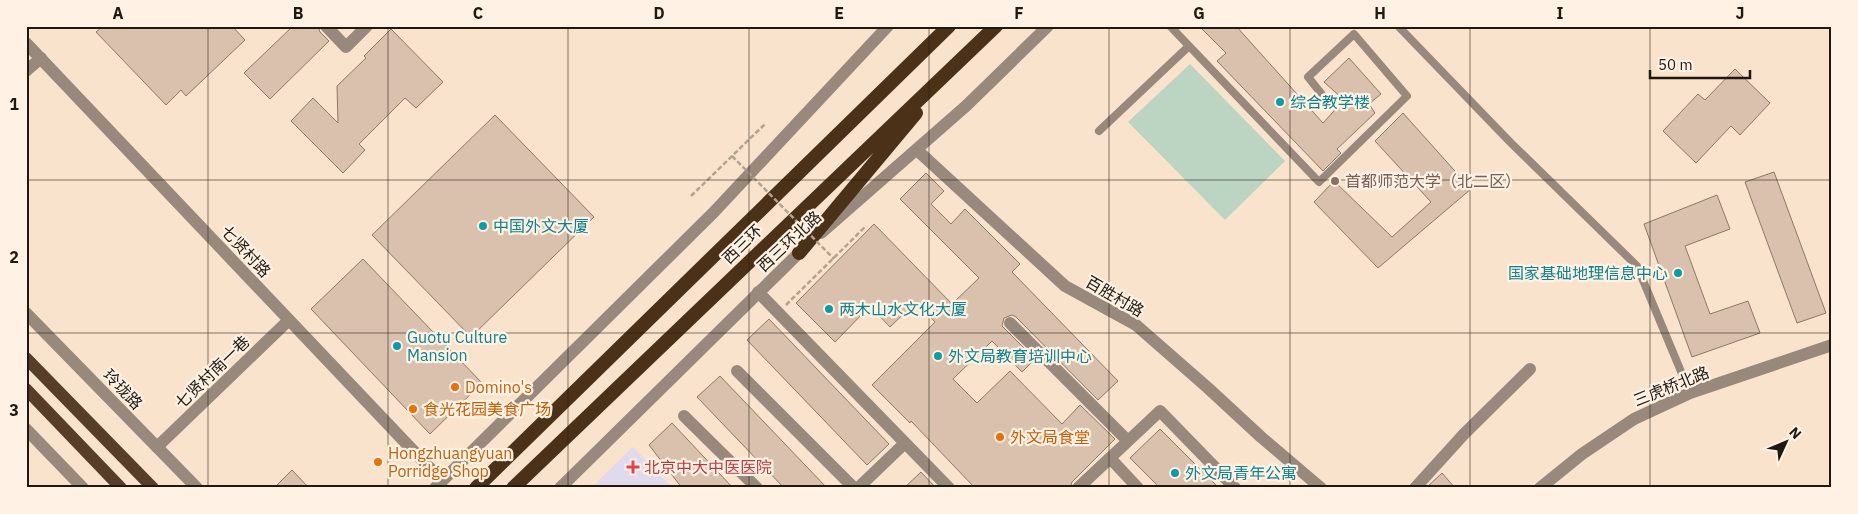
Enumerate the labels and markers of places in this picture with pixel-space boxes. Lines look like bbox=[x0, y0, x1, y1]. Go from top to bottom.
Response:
place label: 综合教学楼 bbox=[1290, 92, 1370, 112]
marker: 综合教学楼 bbox=[1274, 96, 1286, 108]
place label: 首都师范大学（北二区） bbox=[1345, 171, 1521, 191]
marker: 首都师范大学（北二区） bbox=[1329, 175, 1341, 187]
place label: 中国外文大厦 bbox=[493, 216, 589, 236]
marker: 中国外文大厦 bbox=[477, 220, 489, 232]
place label: 国家基础地理信息中心 bbox=[1508, 263, 1668, 283]
marker: 国家基础地理信息中心 bbox=[1672, 267, 1684, 279]
place label: 两木山水文化大厦 bbox=[839, 299, 967, 319]
marker: 两木山水文化大厦 bbox=[823, 303, 835, 315]
place label: Guotu Culture Mansion bbox=[407, 327, 507, 365]
marker: Guotu Culture Mansion bbox=[391, 340, 403, 352]
place label: 外文局教育培训中心 bbox=[948, 346, 1092, 366]
marker: 外文局教育培训中心 bbox=[932, 350, 944, 362]
place label: Domino's bbox=[465, 377, 532, 397]
marker: Domino's bbox=[449, 381, 461, 393]
place label: 食光花园美食广场 bbox=[423, 399, 551, 419]
marker: 食光花园美食广场 bbox=[407, 403, 419, 415]
place label: 外文局食堂 bbox=[1010, 427, 1090, 447]
marker: 外文局食堂 bbox=[994, 431, 1006, 443]
place label: Hongzhuangyuan Porridge Shop bbox=[388, 443, 512, 481]
marker: Hongzhuangyuan Porridge Shop bbox=[372, 456, 384, 468]
place label: 北京中大中医医院 bbox=[644, 457, 772, 477]
marker: 北京中大中医医院 bbox=[626, 460, 640, 474]
place label: 外文局青年公寓 bbox=[1185, 463, 1297, 483]
marker: 外文局青年公寓 bbox=[1169, 467, 1181, 479]

